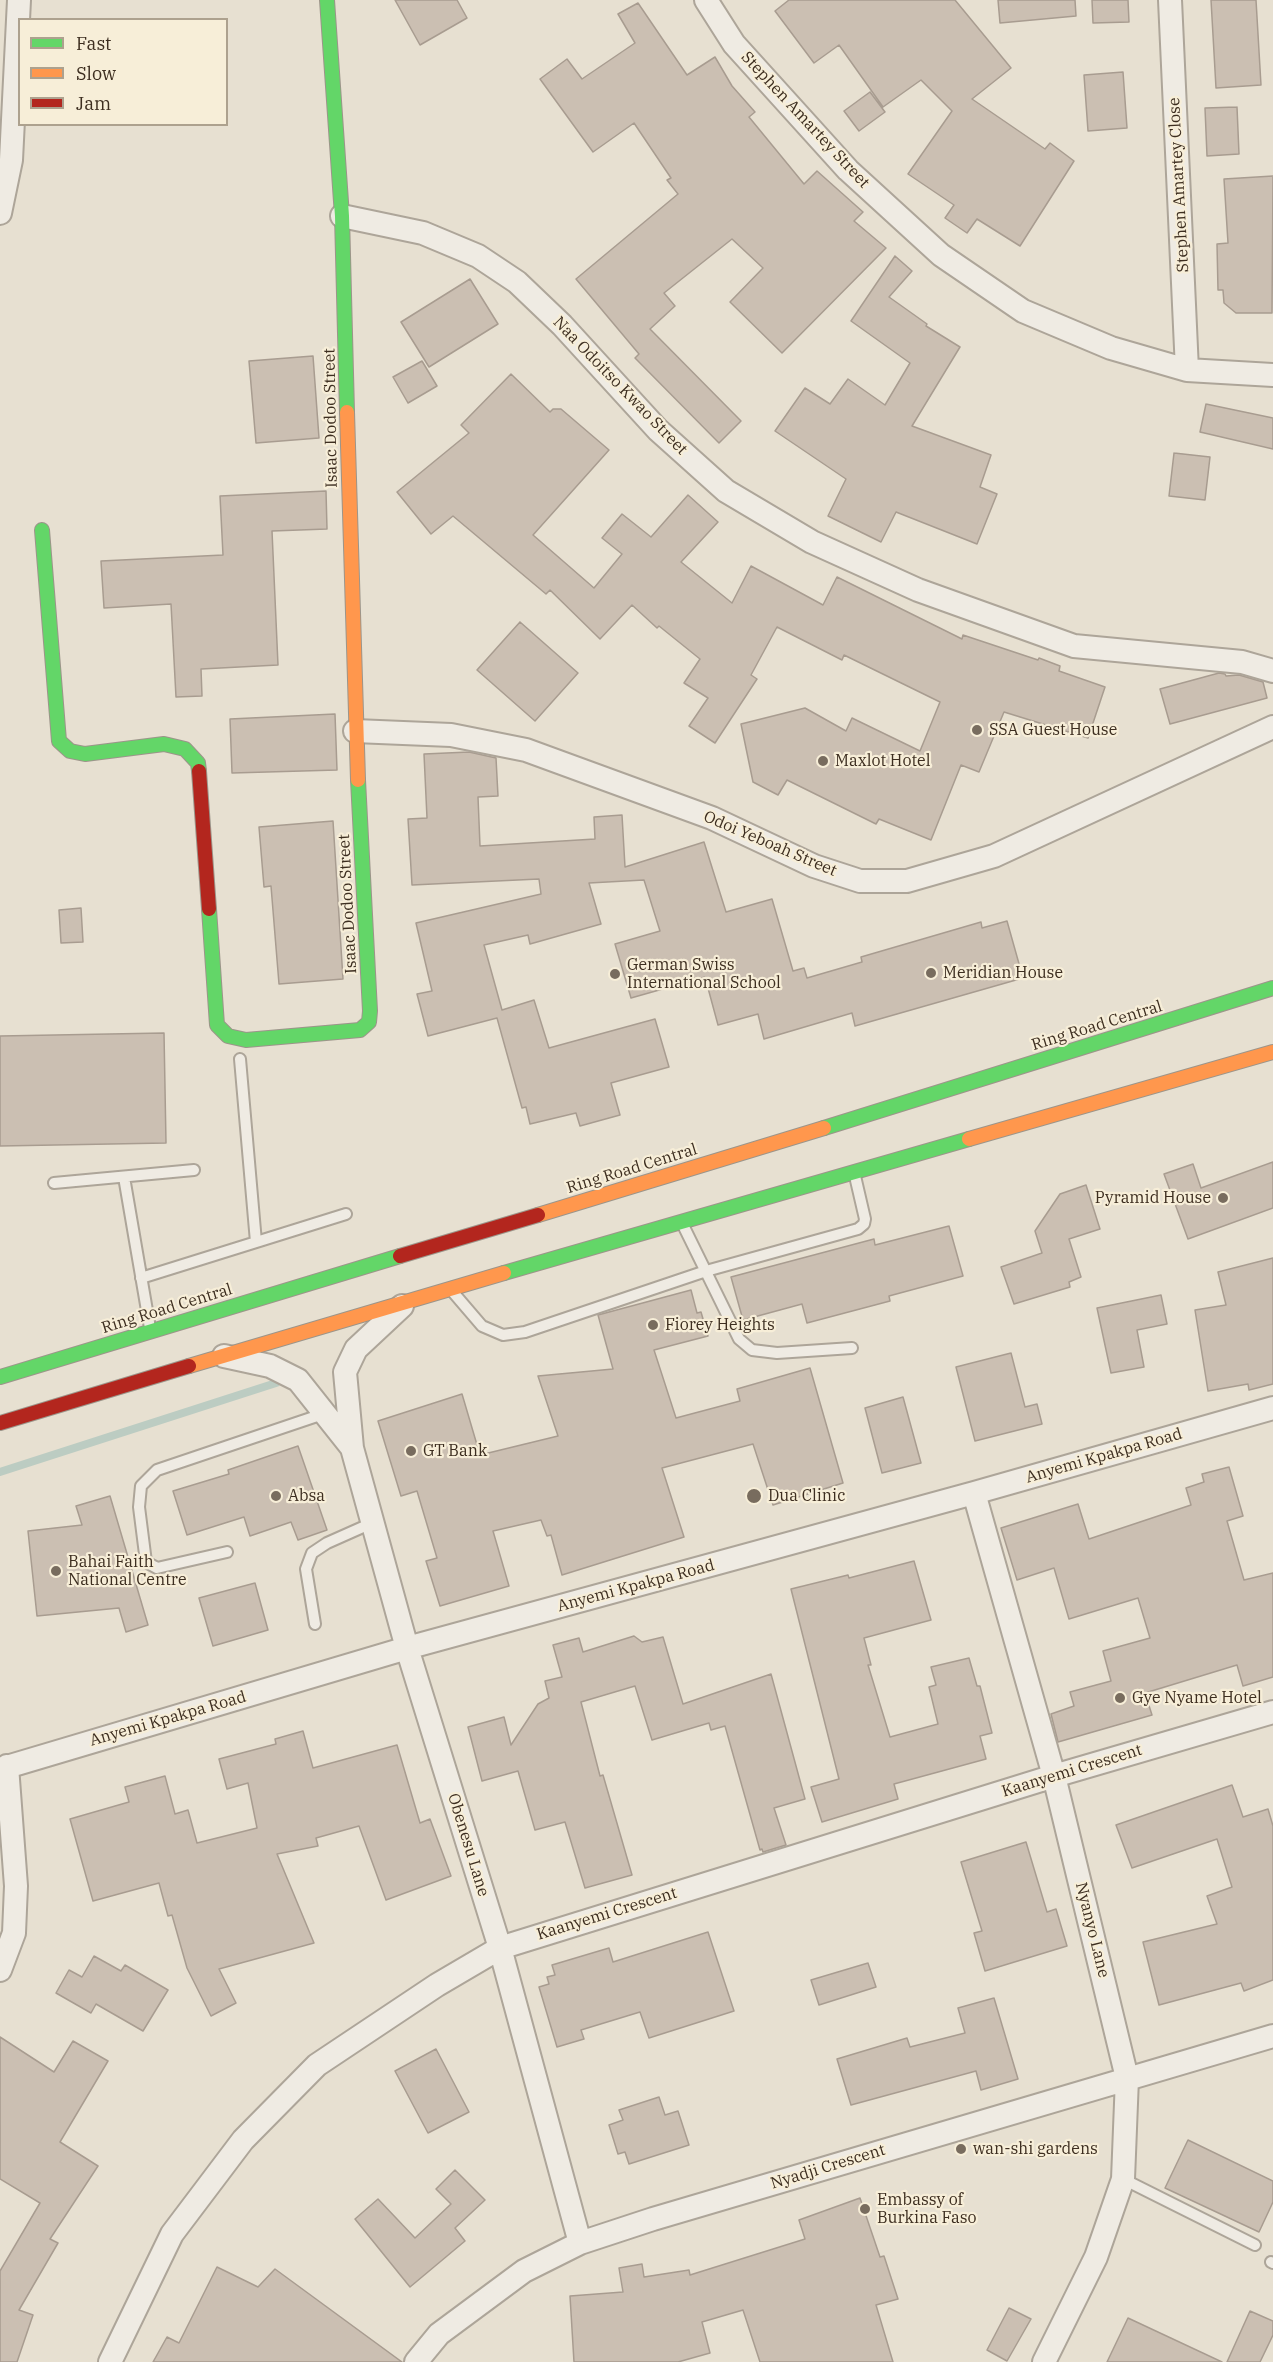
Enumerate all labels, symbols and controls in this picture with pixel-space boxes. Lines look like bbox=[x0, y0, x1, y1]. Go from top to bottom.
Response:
legend bbox=[18, 18, 228, 126]
text: Fast bbox=[76, 32, 111, 55]
street label: Stephen Amartey Street bbox=[737, 48, 873, 192]
text: Slow bbox=[76, 62, 116, 85]
text: Jam bbox=[76, 92, 111, 115]
street label: Stephen Amartey Close bbox=[1165, 97, 1193, 273]
street label: Naa Odoitso Kwao Street bbox=[549, 313, 691, 459]
street label: Isaac Dodoo Street bbox=[320, 348, 342, 488]
place label: SSA Guest House bbox=[989, 720, 1117, 740]
marker: SSA Guest House bbox=[970, 723, 984, 737]
place label: Maxlot Hotel bbox=[835, 751, 930, 771]
marker: Maxlot Hotel bbox=[816, 754, 830, 768]
street label: Odoi Yeboah Street bbox=[701, 807, 839, 881]
street label: Isaac Dodoo Street bbox=[335, 834, 361, 974]
place label: German Swiss International School bbox=[627, 955, 781, 993]
place label: Meridian House bbox=[943, 963, 1063, 983]
marker: Meridian House bbox=[924, 966, 938, 980]
marker: German Swiss International School bbox=[608, 967, 622, 981]
street label: Ring Road Central bbox=[1029, 997, 1165, 1055]
street label: Ring Road Central bbox=[564, 1140, 700, 1198]
place label: Pyramid House bbox=[1095, 1188, 1211, 1208]
marker: Pyramid House bbox=[1216, 1191, 1230, 1205]
street label: Ring Road Central bbox=[99, 1280, 235, 1338]
place label: Fiorey Heights bbox=[665, 1315, 775, 1335]
marker: Fiorey Heights bbox=[646, 1318, 660, 1332]
street label: Anyemi Kpakpa Road bbox=[1024, 1424, 1184, 1488]
place label: GT Bank bbox=[423, 1441, 487, 1461]
marker: GT Bank bbox=[404, 1444, 418, 1458]
place label: Absa bbox=[288, 1486, 325, 1506]
place label: Dua Clinic bbox=[768, 1486, 845, 1506]
marker: Dua Clinic bbox=[745, 1487, 763, 1505]
marker: Absa bbox=[269, 1489, 283, 1503]
place label: Bahai Faith National Centre bbox=[68, 1552, 186, 1590]
street label: Anyemi Kpakpa Road bbox=[555, 1556, 717, 1616]
marker: Bahai Faith National Centre bbox=[49, 1564, 63, 1578]
street label: Anyemi Kpakpa Road bbox=[88, 1687, 248, 1751]
place label: Gye Nyame Hotel bbox=[1132, 1688, 1262, 1708]
marker: Gye Nyame Hotel bbox=[1113, 1691, 1127, 1705]
street label: Kaanyemi Crescent bbox=[1000, 1741, 1144, 1801]
street label: Obenesu Lane bbox=[443, 1791, 493, 1899]
street label: Nyanyo Lane bbox=[1071, 1880, 1113, 1980]
street label: Kaanyemi Crescent bbox=[535, 1884, 679, 1944]
place label: wan-shi gardens bbox=[973, 2139, 1098, 2159]
street label: Nyadji Crescent bbox=[768, 2140, 888, 2194]
marker: wan-shi gardens bbox=[954, 2142, 968, 2156]
place label: Embassy of Burkina Faso bbox=[877, 2190, 977, 2228]
marker: Embassy of Burkina Faso bbox=[858, 2202, 872, 2216]

